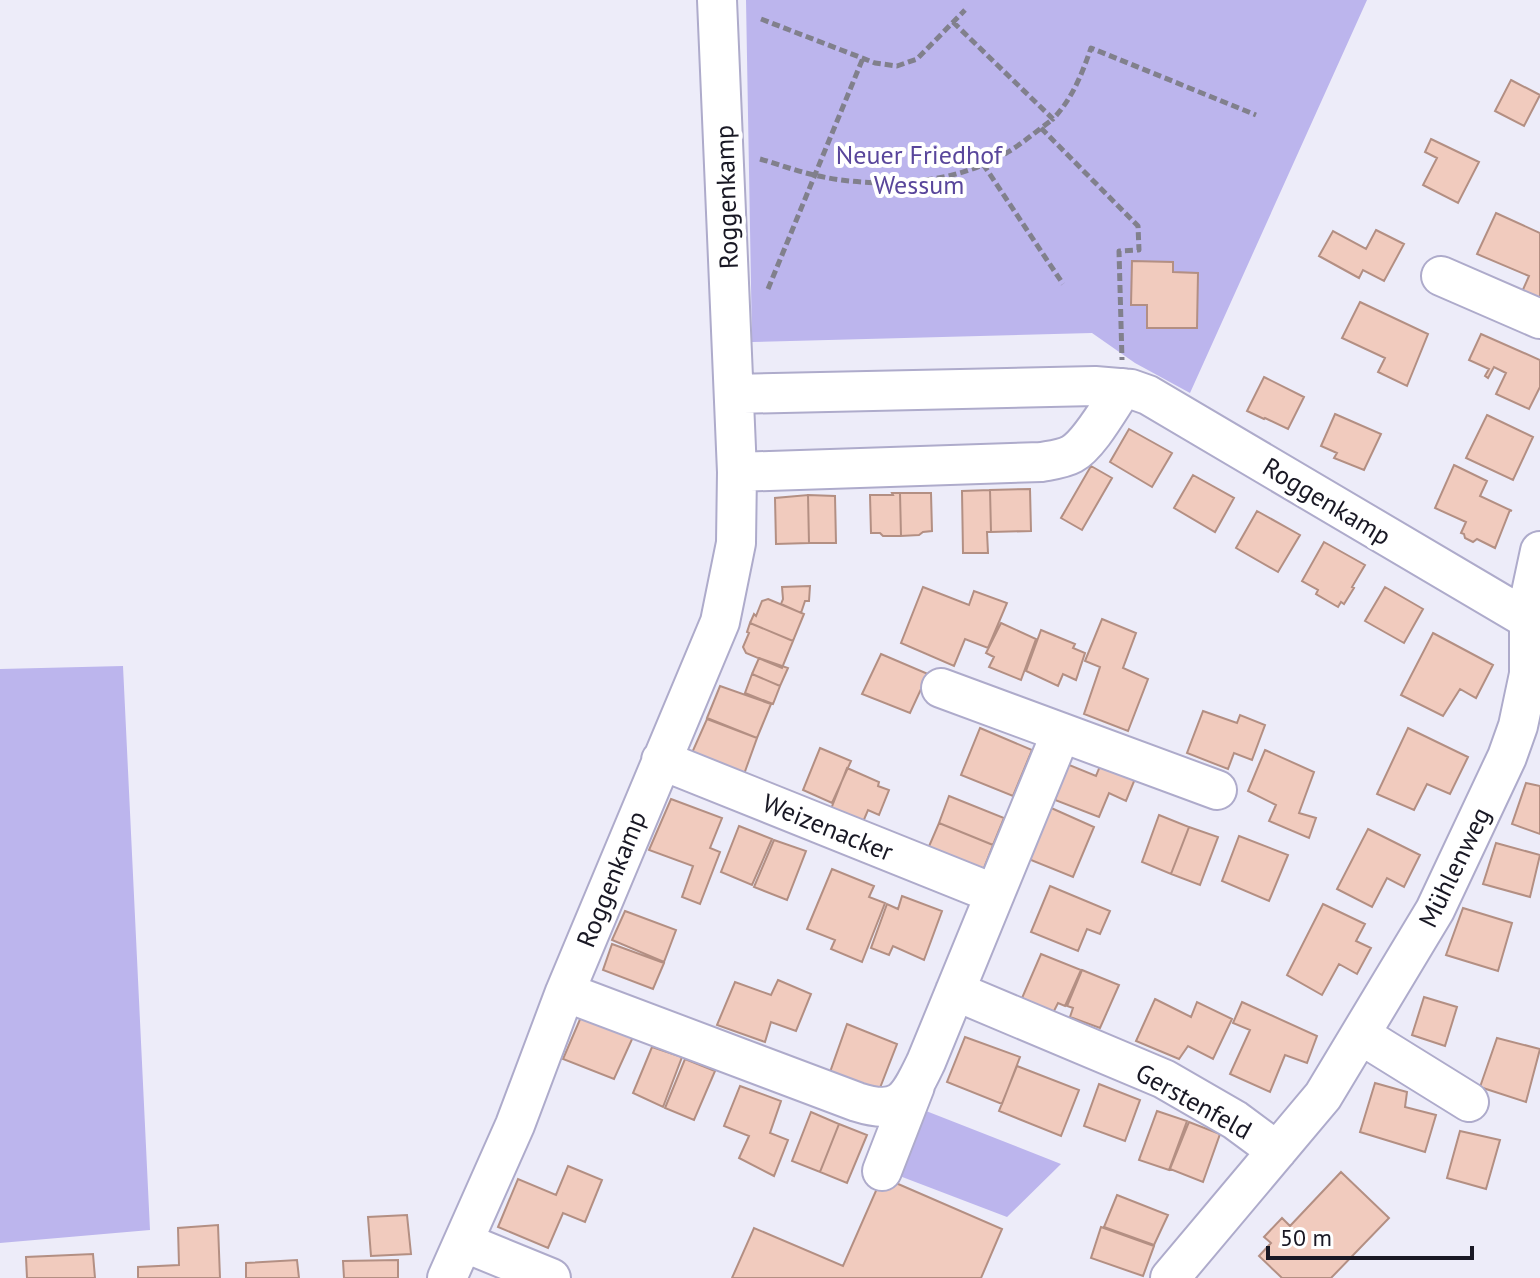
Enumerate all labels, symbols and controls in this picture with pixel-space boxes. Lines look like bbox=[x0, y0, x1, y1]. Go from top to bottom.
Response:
street label: Roggenkamp bbox=[707, 124, 745, 270]
park label: Neuer Friedhof Wessum bbox=[836, 138, 1004, 201]
street label: Roggenkamp bbox=[1257, 450, 1397, 552]
street label: Weizenacker bbox=[758, 786, 898, 868]
street label: Mühlenweg bbox=[1411, 802, 1497, 932]
street label: Roggenkamp bbox=[569, 806, 653, 952]
street label: Gerstenfeld bbox=[1130, 1056, 1258, 1146]
scale bar bbox=[1268, 1210, 1472, 1260]
text: 50 m bbox=[1280, 1222, 1332, 1253]

